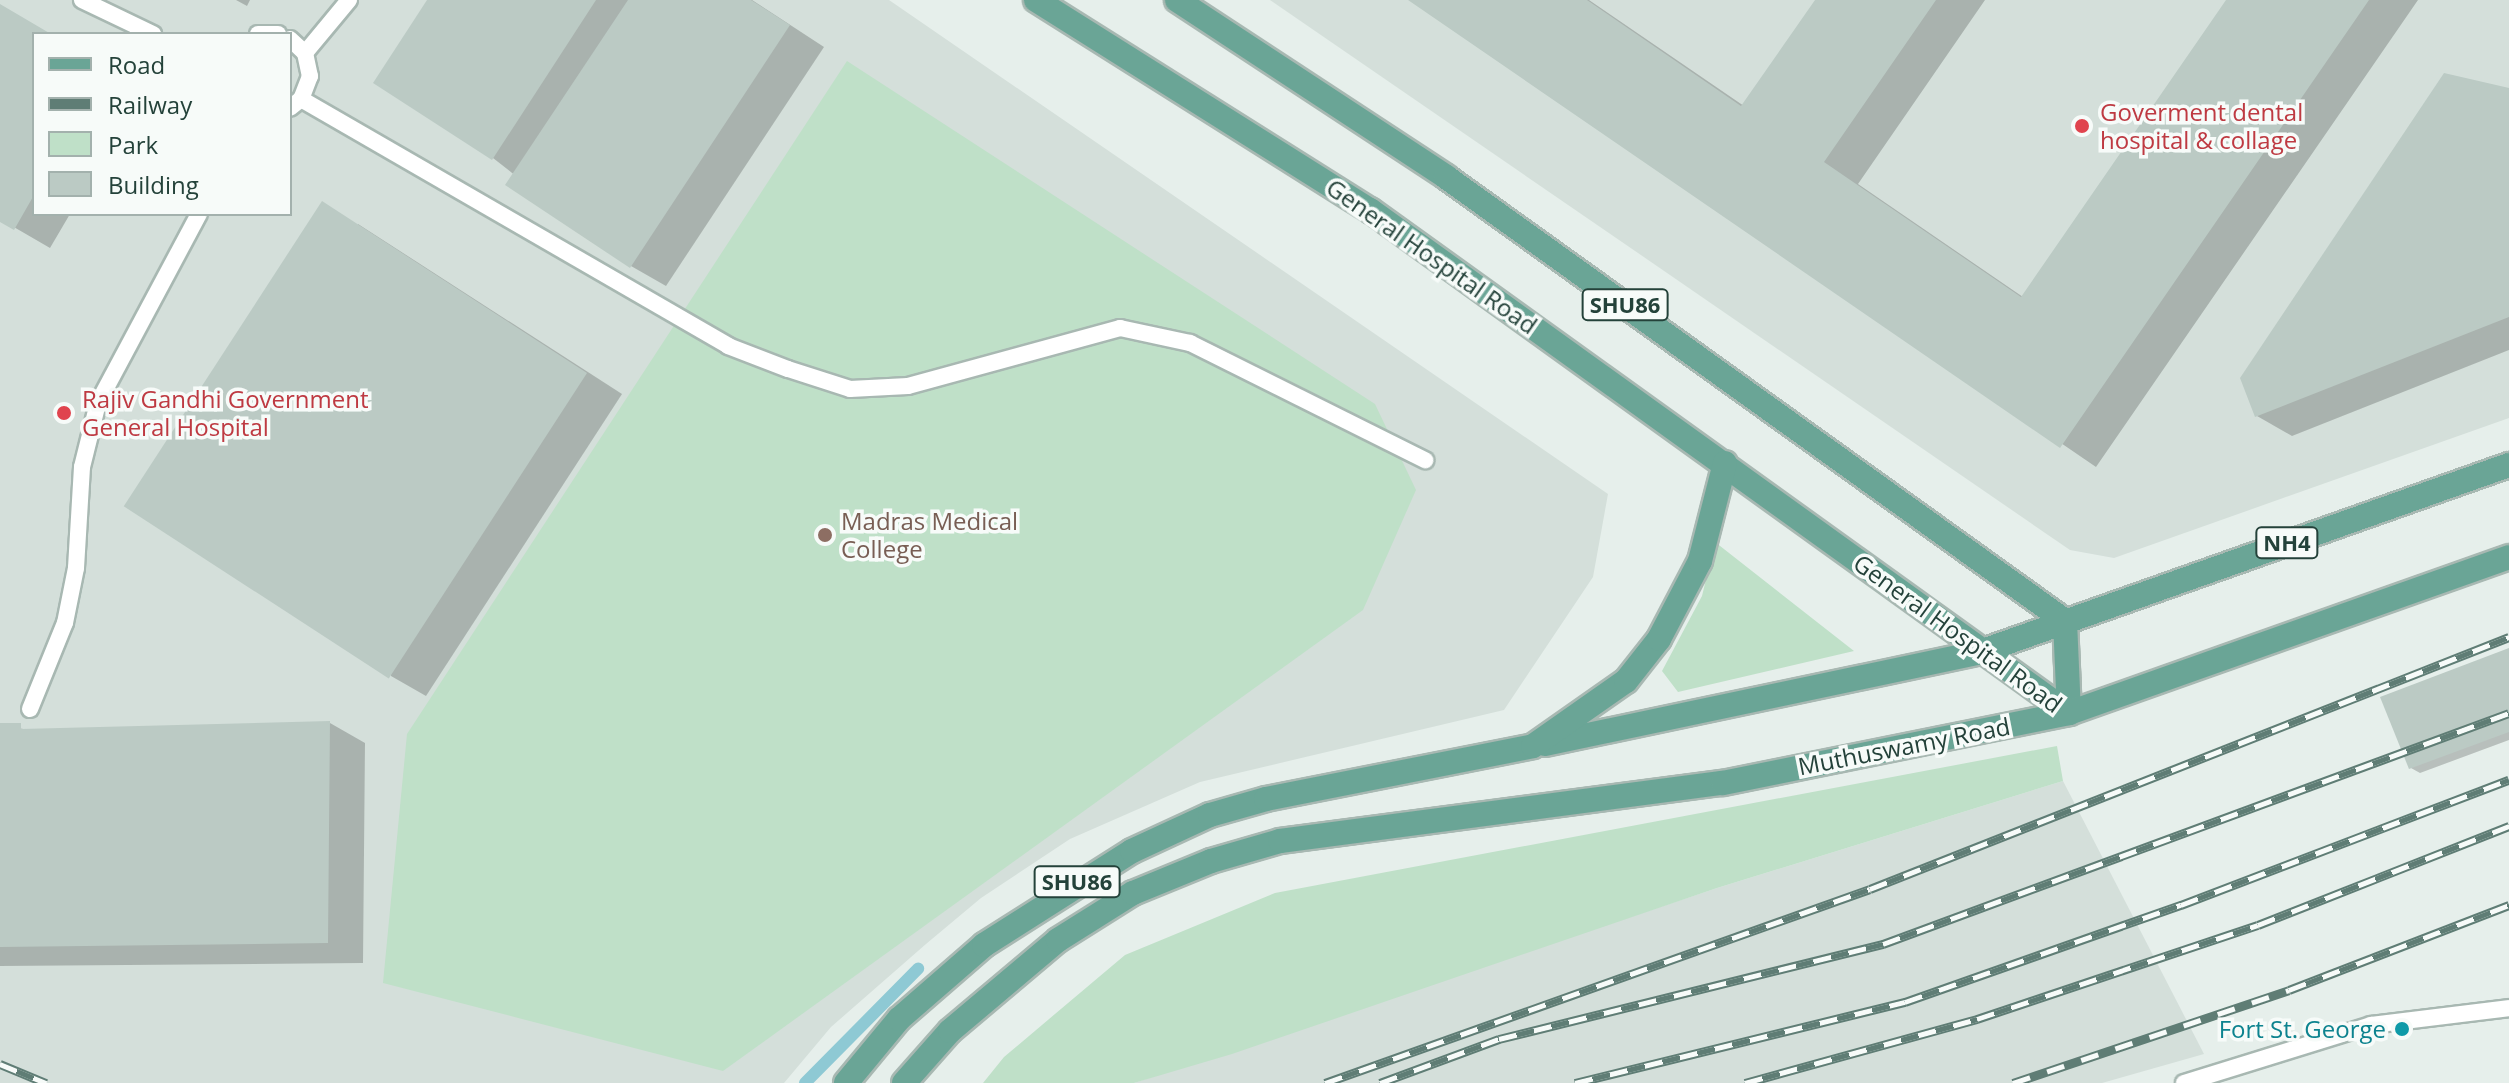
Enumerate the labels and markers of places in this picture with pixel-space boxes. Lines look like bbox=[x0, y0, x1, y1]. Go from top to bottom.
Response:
place label: Goverment dental hospital & collage bbox=[2100, 98, 2303, 154]
marker: Goverment dental hospital & collage bbox=[2071, 115, 2093, 137]
place label: Rajiv Gandhi Government General Hospital bbox=[82, 385, 369, 441]
marker: Rajiv Gandhi Government General Hospital bbox=[53, 402, 75, 424]
place label: Madras Medical College bbox=[841, 507, 1018, 563]
marker: Madras Medical College bbox=[816, 526, 834, 544]
place label: Fort St. George bbox=[2219, 1015, 2386, 1043]
marker: Fort St. George bbox=[2393, 1020, 2411, 1038]

